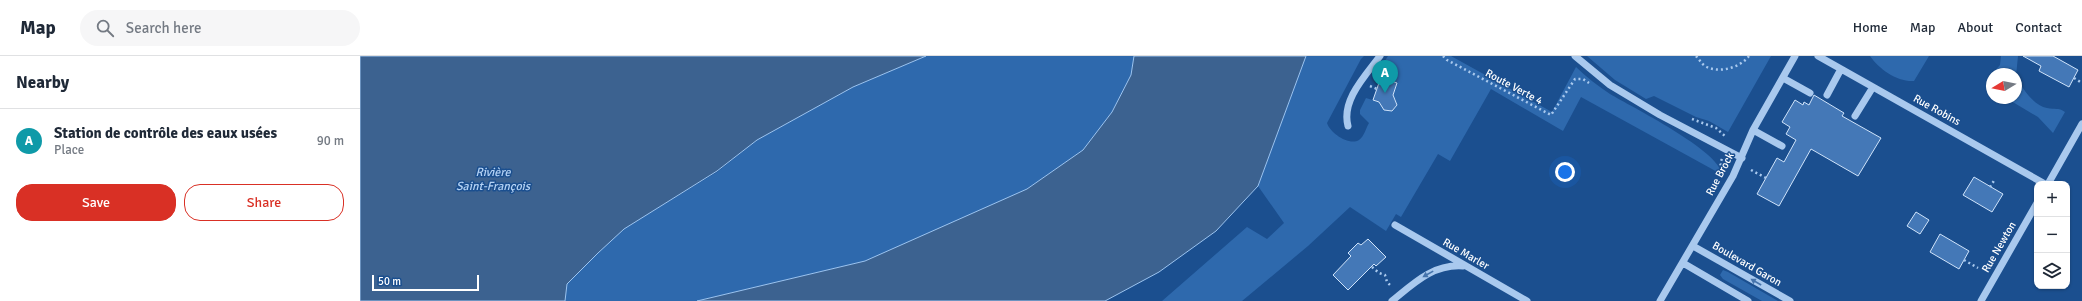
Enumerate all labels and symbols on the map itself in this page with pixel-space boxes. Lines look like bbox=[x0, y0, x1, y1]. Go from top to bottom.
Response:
pin: A bbox=[1372, 60, 1398, 93]
street label: Route Verte 4 bbox=[1483, 66, 1545, 108]
north arrow bbox=[1986, 68, 2022, 104]
street label: Rue Robins bbox=[1911, 92, 1963, 128]
street label: Rue Brock bbox=[1703, 150, 1737, 198]
your location bbox=[1555, 162, 1575, 182]
water label: Rivière Saint-François bbox=[456, 165, 532, 194]
street label: Rue Newton bbox=[1979, 219, 2019, 275]
street label: Rue Marler bbox=[1440, 236, 1492, 272]
street label: Boulevard Garon bbox=[1710, 239, 1784, 289]
one-way arrow bbox=[1422, 270, 1434, 277]
scale bar bbox=[372, 273, 479, 292]
one-way arrow bbox=[1750, 278, 1762, 285]

